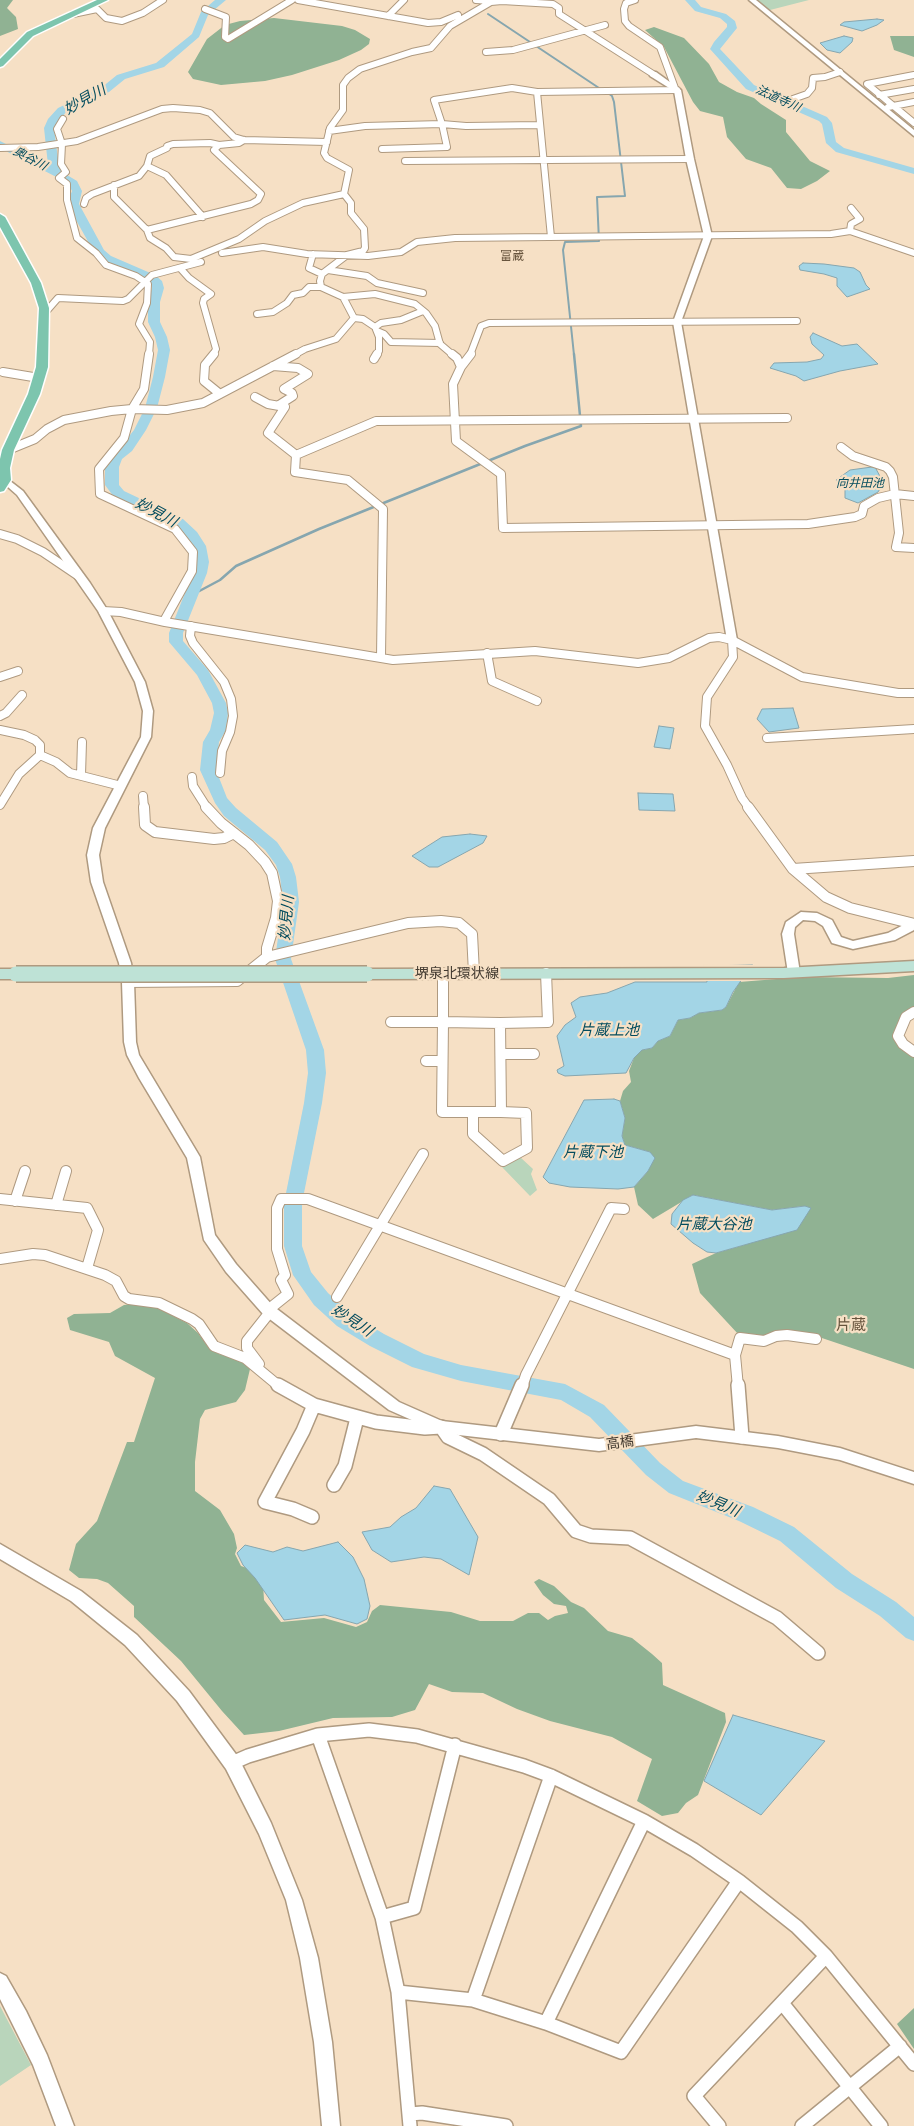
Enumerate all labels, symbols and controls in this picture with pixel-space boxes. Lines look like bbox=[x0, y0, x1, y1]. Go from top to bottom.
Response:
water label: 妙見川 bbox=[61, 81, 109, 119]
water label: 法道寺川 bbox=[753, 83, 803, 115]
water label: 奥谷川 bbox=[11, 144, 49, 174]
district label: 富蔵 bbox=[500, 250, 524, 264]
water label: 向井田池 bbox=[836, 477, 884, 491]
water label: 妙見川 bbox=[132, 494, 180, 532]
water label: 妙見川 bbox=[276, 895, 298, 941]
street label: 堺泉北環状線 bbox=[415, 966, 499, 982]
water label: 片蔵上池 bbox=[579, 1022, 639, 1040]
water label: 片蔵下池 bbox=[563, 1144, 623, 1162]
water label: 片蔵大谷池 bbox=[677, 1216, 751, 1234]
water label: 妙見川 bbox=[328, 1301, 376, 1341]
district label: 片蔵 bbox=[836, 1317, 866, 1335]
street label: 高橋 bbox=[605, 1433, 635, 1453]
water label: 妙見川 bbox=[694, 1487, 742, 1521]

